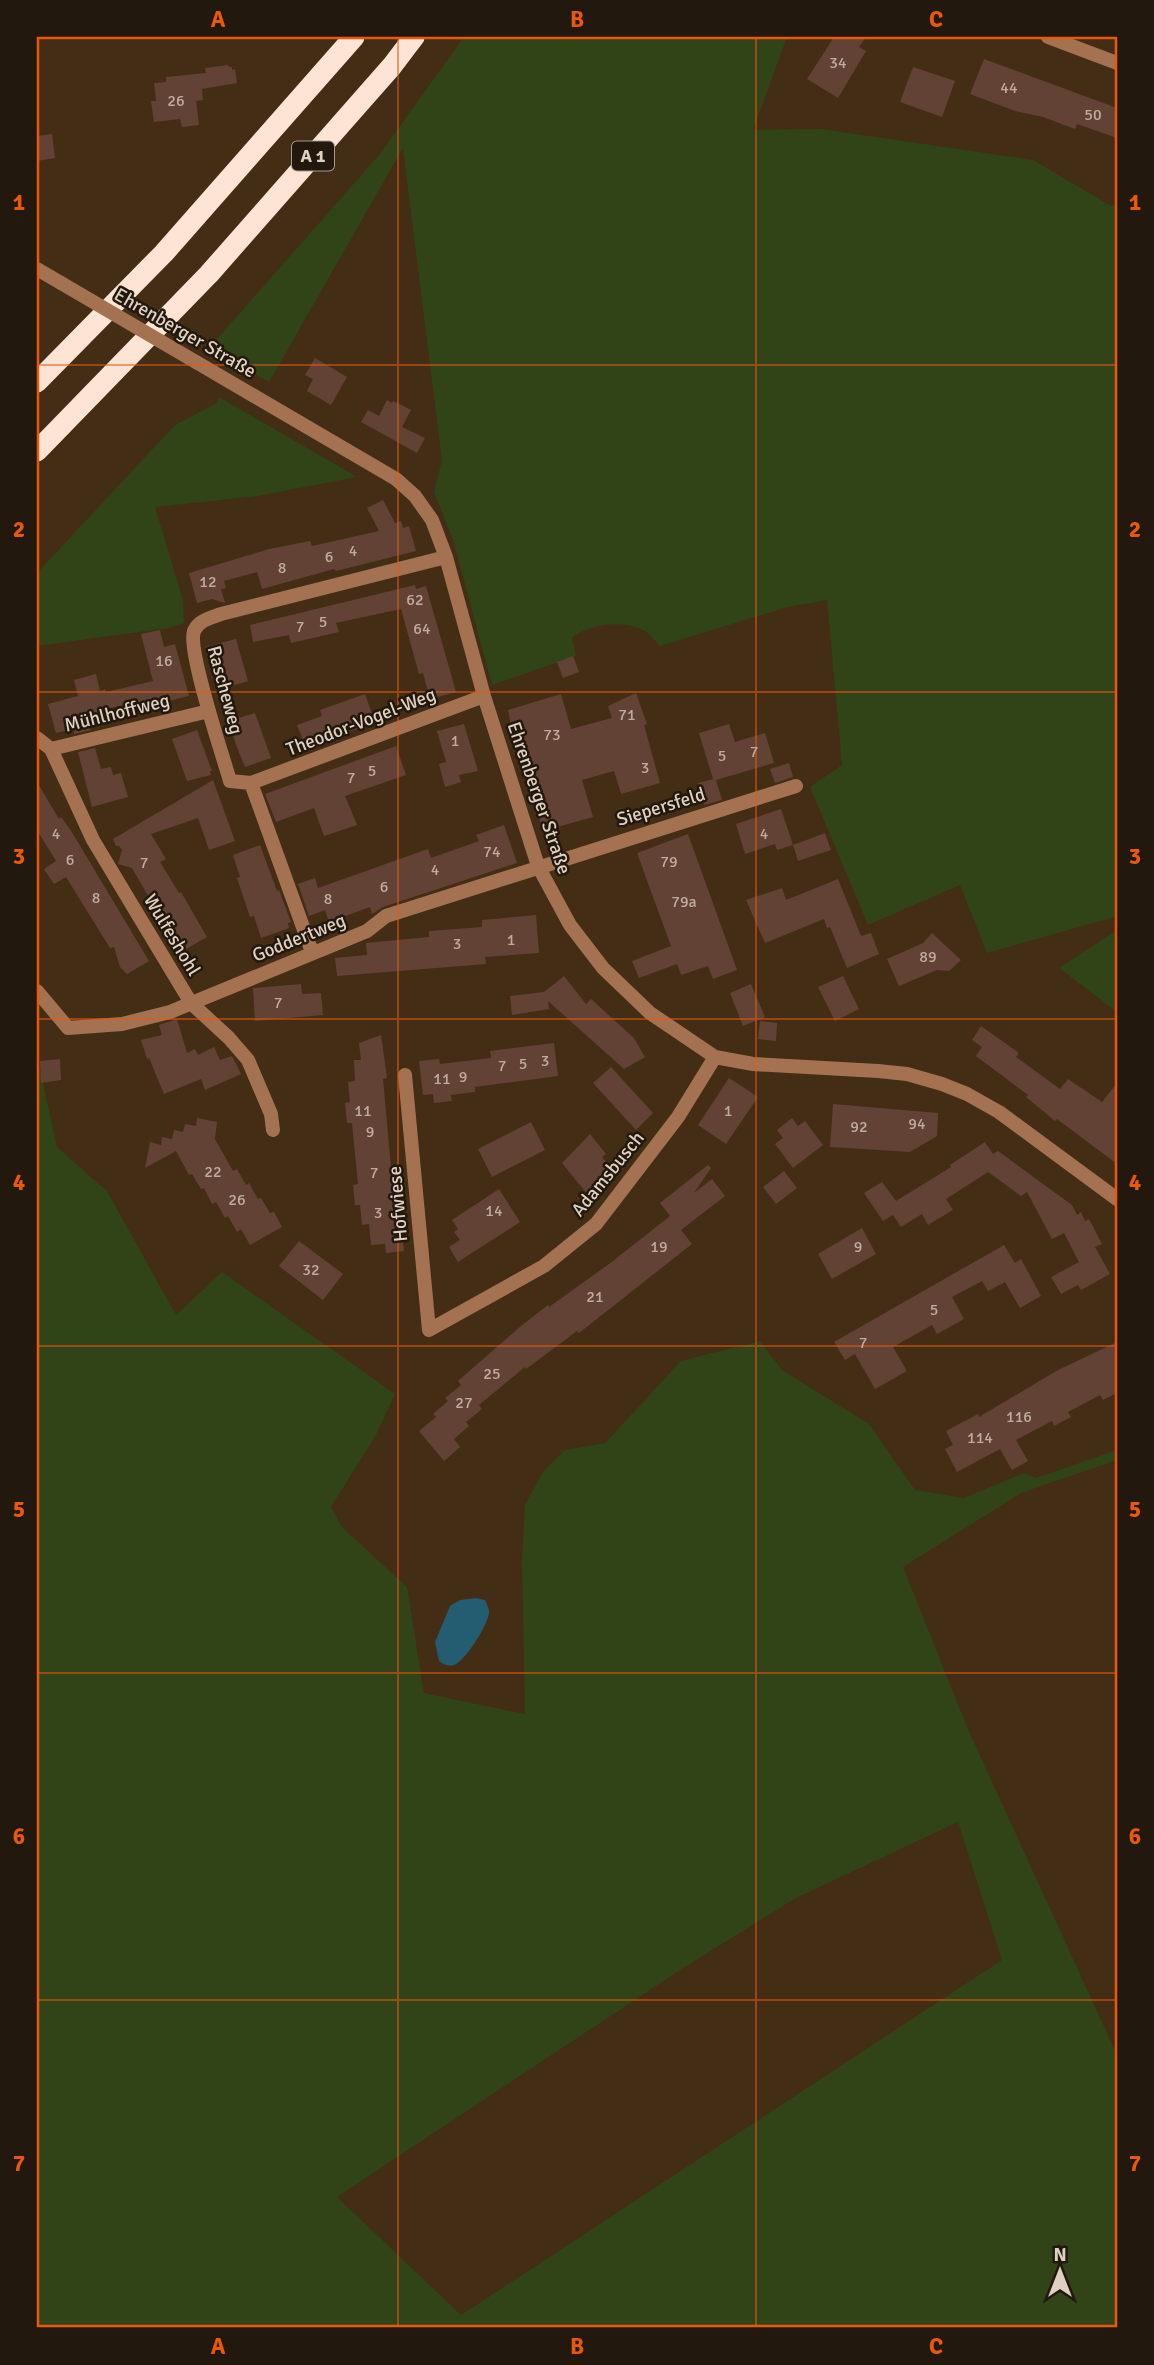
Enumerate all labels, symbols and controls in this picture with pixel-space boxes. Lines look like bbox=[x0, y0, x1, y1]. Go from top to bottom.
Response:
text: A bbox=[211, 5, 226, 34]
text: B bbox=[570, 5, 584, 34]
text: C bbox=[929, 5, 943, 34]
house number: 34 bbox=[829, 53, 847, 73]
house number: 44 bbox=[1000, 78, 1018, 98]
house number: 26 bbox=[167, 91, 185, 111]
house number: 50 bbox=[1084, 105, 1102, 125]
road number: A 1 bbox=[292, 141, 334, 170]
text: 1 bbox=[13, 188, 25, 217]
text: 1 bbox=[1129, 188, 1141, 217]
street label: Ehrenberger Straße bbox=[110, 283, 260, 383]
text: 2 bbox=[13, 515, 25, 544]
text: 2 bbox=[1129, 515, 1141, 544]
house number: 4 bbox=[349, 541, 358, 561]
house number: 6 bbox=[325, 547, 333, 567]
house number: 8 bbox=[278, 558, 286, 578]
house number: 12 bbox=[199, 572, 217, 592]
house number: 62 bbox=[406, 590, 424, 610]
house number: 5 bbox=[319, 612, 327, 632]
house number: 7 bbox=[296, 617, 304, 637]
house number: 64 bbox=[413, 619, 431, 639]
street label: Rascheweg bbox=[202, 643, 248, 737]
house number: 16 bbox=[155, 651, 173, 671]
street label: Theodor-Vogel-Weg bbox=[283, 682, 439, 762]
street label: Mühlhoffweg bbox=[62, 688, 172, 738]
house number: 71 bbox=[618, 705, 636, 725]
street label: Ehrenberger Straße bbox=[502, 719, 576, 877]
house number: 73 bbox=[543, 725, 561, 745]
house number: 1 bbox=[451, 731, 459, 751]
house number: 7 bbox=[750, 742, 758, 762]
house number: 5 bbox=[718, 746, 726, 766]
house number: 3 bbox=[641, 758, 649, 778]
house number: 5 bbox=[368, 761, 376, 781]
house number: 7 bbox=[347, 768, 355, 788]
street label: Siepersfeld bbox=[614, 782, 708, 832]
house number: 4 bbox=[52, 824, 61, 844]
house number: 4 bbox=[760, 824, 769, 844]
text: 3 bbox=[13, 842, 25, 871]
house number: 74 bbox=[483, 842, 501, 862]
text: 3 bbox=[1129, 842, 1141, 871]
house number: 6 bbox=[66, 850, 74, 870]
house number: 79 bbox=[660, 852, 678, 872]
house number: 7 bbox=[140, 853, 148, 873]
house number: 4 bbox=[431, 860, 440, 880]
house number: 6 bbox=[380, 877, 388, 897]
house number: 8 bbox=[92, 888, 100, 908]
house number: 8 bbox=[324, 889, 332, 909]
street label: Wulfeshohl bbox=[138, 890, 206, 980]
house number: 79a bbox=[671, 892, 697, 912]
street label: Goddertweg bbox=[249, 908, 349, 968]
house number: 1 bbox=[507, 930, 515, 950]
house number: 3 bbox=[453, 934, 461, 954]
house number: 89 bbox=[919, 947, 937, 967]
house number: 7 bbox=[274, 993, 282, 1013]
house number: 3 bbox=[541, 1051, 549, 1071]
house number: 5 bbox=[519, 1054, 527, 1074]
house number: 7 bbox=[498, 1056, 506, 1076]
house number: 9 bbox=[459, 1067, 467, 1087]
house number: 11 bbox=[433, 1069, 451, 1089]
house number: 11 bbox=[354, 1101, 372, 1121]
house number: 1 bbox=[724, 1101, 732, 1121]
house number: 94 bbox=[908, 1114, 926, 1134]
house number: 92 bbox=[850, 1117, 868, 1137]
house number: 9 bbox=[366, 1122, 374, 1142]
street label: Adamsbusch bbox=[566, 1127, 650, 1221]
house number: 22 bbox=[204, 1162, 222, 1182]
house number: 7 bbox=[370, 1163, 378, 1183]
street label: Hofwiese bbox=[383, 1165, 413, 1243]
text: 4 bbox=[13, 1168, 25, 1197]
text: 4 bbox=[1129, 1168, 1141, 1197]
house number: 26 bbox=[228, 1190, 246, 1210]
house number: 14 bbox=[485, 1201, 503, 1221]
house number: 3 bbox=[374, 1203, 382, 1223]
house number: 19 bbox=[650, 1237, 668, 1257]
house number: 9 bbox=[854, 1237, 862, 1257]
house number: 32 bbox=[302, 1260, 320, 1280]
house number: 21 bbox=[586, 1287, 604, 1307]
house number: 5 bbox=[930, 1300, 938, 1320]
house number: 7 bbox=[859, 1333, 867, 1353]
house number: 25 bbox=[483, 1364, 501, 1384]
house number: 27 bbox=[455, 1393, 473, 1413]
house number: 116 bbox=[1006, 1407, 1032, 1427]
house number: 114 bbox=[967, 1428, 993, 1448]
text: 5 bbox=[13, 1495, 25, 1524]
text: 5 bbox=[1129, 1495, 1141, 1524]
text: 6 bbox=[13, 1822, 25, 1851]
text: 6 bbox=[1129, 1822, 1141, 1851]
text: 7 bbox=[13, 2149, 25, 2178]
text: 7 bbox=[1129, 2149, 1141, 2178]
north arrow bbox=[1024, 2236, 1094, 2306]
text: N bbox=[1053, 2243, 1067, 2267]
text: A bbox=[211, 2332, 226, 2361]
text: B bbox=[570, 2332, 584, 2361]
text: C bbox=[929, 2332, 943, 2361]

